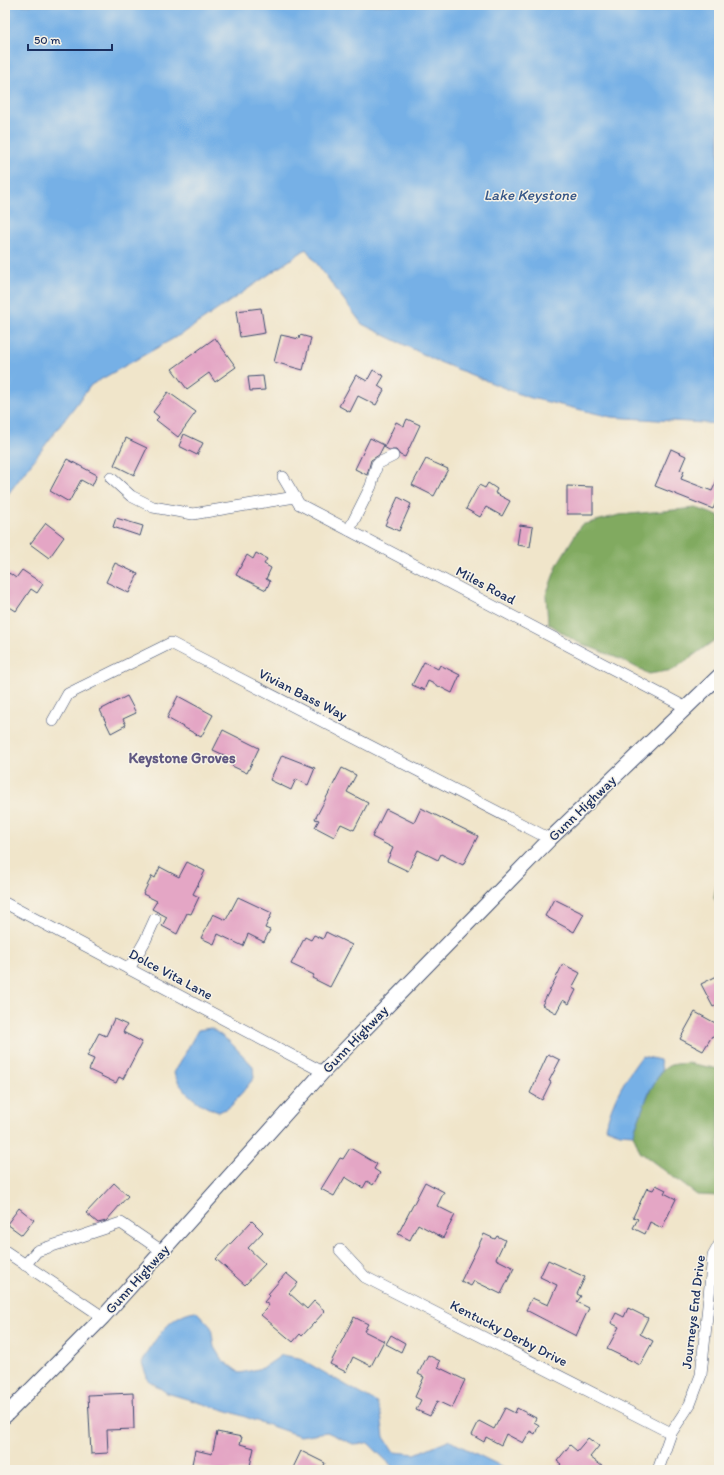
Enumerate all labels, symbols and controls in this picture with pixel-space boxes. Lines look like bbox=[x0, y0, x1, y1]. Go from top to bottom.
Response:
scale bar bbox=[28, 26, 112, 52]
text: 50 m bbox=[34, 33, 60, 47]
water label: Lake Keystone bbox=[484, 186, 577, 204]
street label: Miles Road bbox=[453, 563, 519, 608]
street label: Vivian Bass Way bbox=[256, 665, 350, 724]
district label: Keystone Groves bbox=[128, 749, 236, 768]
street label: Gunn Highway bbox=[545, 772, 620, 845]
street label: Dolce Vita Lane bbox=[126, 945, 216, 1004]
street label: Gunn Highway bbox=[319, 1002, 392, 1077]
street label: Gunn Highway bbox=[102, 1241, 173, 1317]
street label: Journeys End Drive bbox=[678, 1254, 709, 1370]
street label: Kentucky Derby Drive bbox=[447, 1296, 571, 1371]

